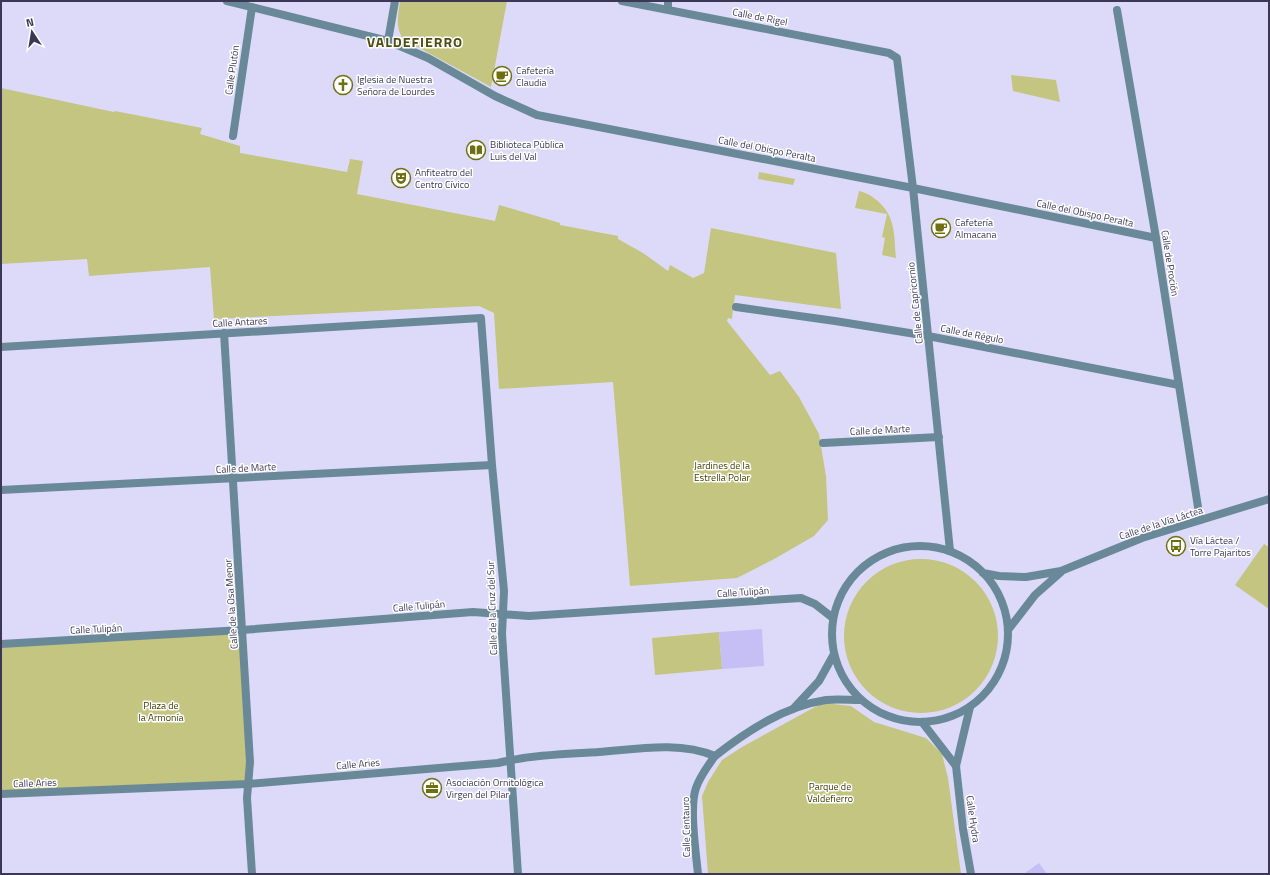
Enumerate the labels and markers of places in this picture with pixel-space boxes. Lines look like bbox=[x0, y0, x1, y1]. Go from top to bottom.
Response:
place label: Cafetería Claudia bbox=[516, 63, 554, 90]
cafe icon: Cafetería Claudia bbox=[491, 65, 513, 87]
place label: Iglesia de Nuestra Señora de Lourdes bbox=[357, 72, 435, 99]
church icon: Iglesia de Nuestra Señora de Lourdes bbox=[332, 74, 354, 96]
place label: Biblioteca Pública Luis del Val bbox=[490, 137, 564, 164]
library icon: Biblioteca Pública Luis del Val bbox=[465, 139, 487, 161]
place label: Anfiteatro del Centro Cívico bbox=[415, 165, 472, 192]
theatre icon: Anfiteatro del Centro Cívico bbox=[390, 167, 412, 189]
place label: Cafetería Almacana bbox=[955, 215, 996, 242]
cafe icon: Cafetería Almacana bbox=[930, 217, 952, 239]
place label: Vía Láctea / Torre Pajaritos bbox=[1190, 533, 1251, 560]
bus stop icon: Vía Láctea / Torre Pajaritos bbox=[1165, 535, 1187, 557]
place label: Asociación Ornitológica Virgen del Pilar bbox=[446, 775, 544, 802]
office icon: Asociación Ornitológica Virgen del Pilar bbox=[421, 777, 443, 799]

